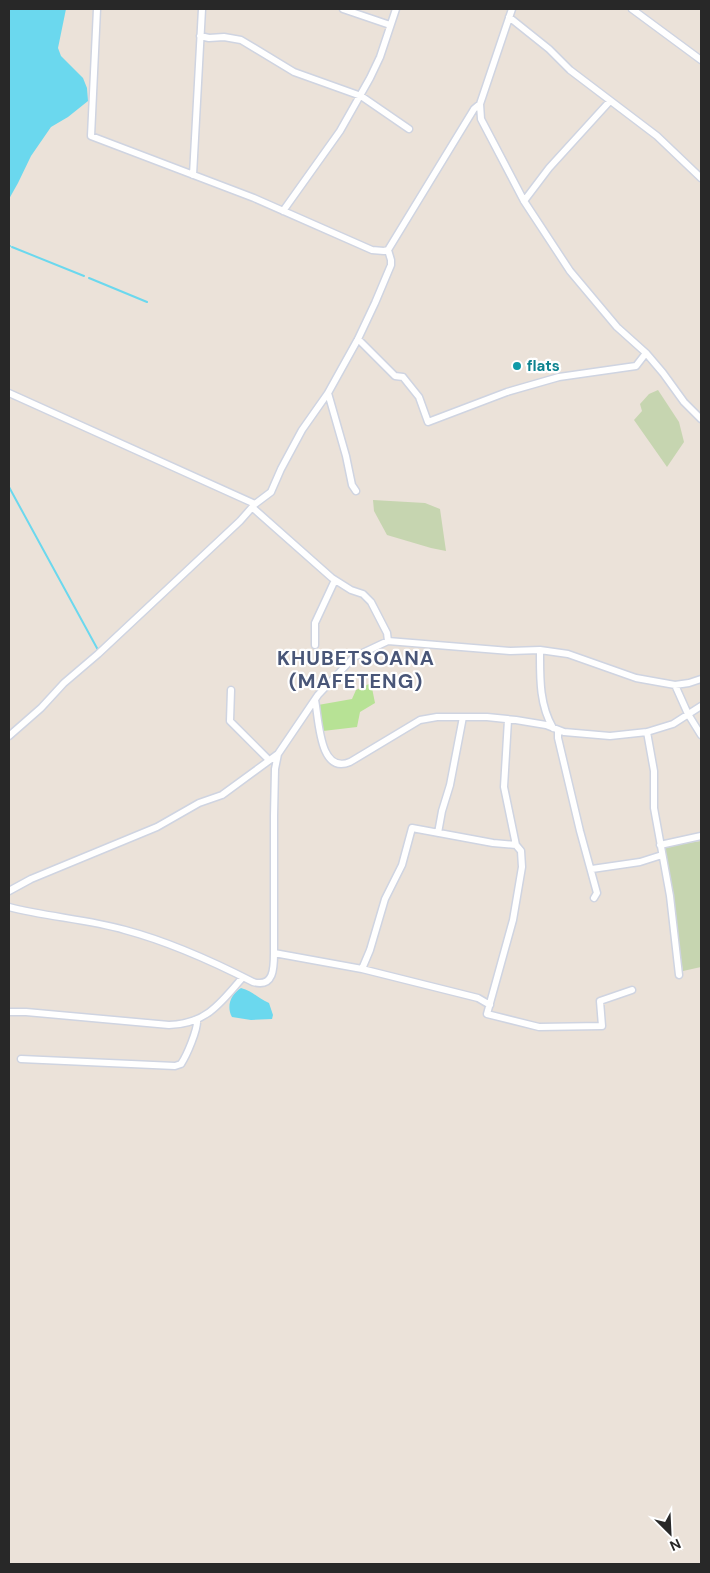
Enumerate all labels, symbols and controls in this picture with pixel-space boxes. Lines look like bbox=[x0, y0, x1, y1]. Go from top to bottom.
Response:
place label: flats bbox=[527, 356, 560, 376]
marker: flats bbox=[511, 360, 523, 372]
district label: KHUBETSOANA (MAFETENG) bbox=[277, 645, 435, 694]
north arrow bbox=[645, 1508, 695, 1558]
text: N bbox=[667, 1535, 684, 1555]

